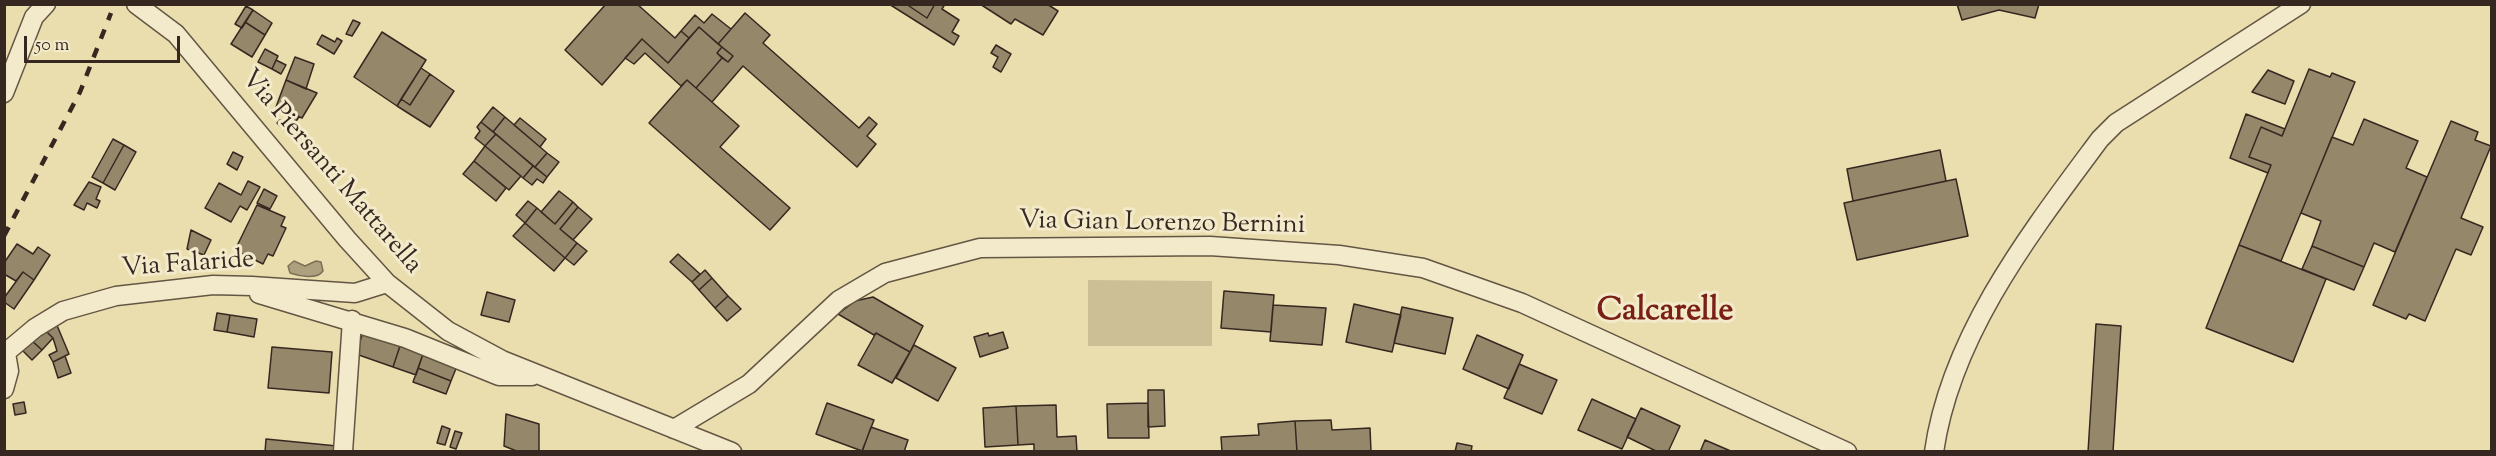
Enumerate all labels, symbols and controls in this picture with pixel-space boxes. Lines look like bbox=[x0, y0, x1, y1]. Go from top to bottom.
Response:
scale bar bbox=[27, 24, 183, 62]
text: 50 m bbox=[35, 33, 69, 59]
street label: Via Piersanti Mattarella bbox=[233, 65, 427, 281]
street label: Via Gian Lorenzo Bernini bbox=[1019, 207, 1305, 243]
street label: Via Falaride bbox=[121, 246, 255, 286]
district label: Calcarelle bbox=[1597, 295, 1733, 333]

